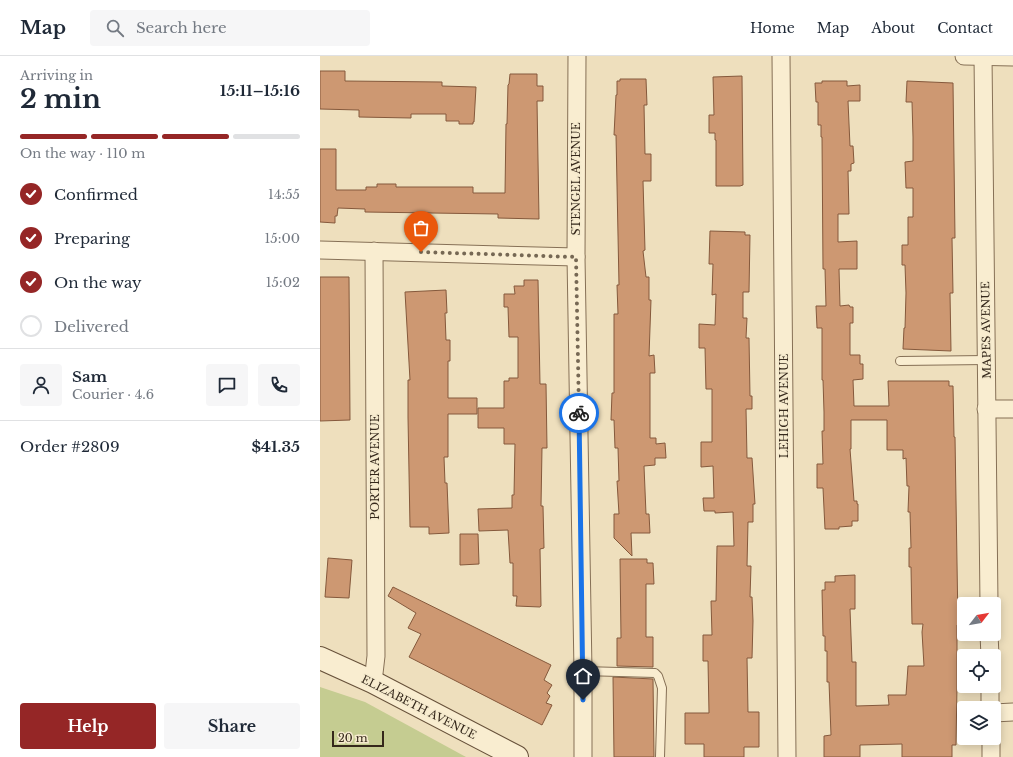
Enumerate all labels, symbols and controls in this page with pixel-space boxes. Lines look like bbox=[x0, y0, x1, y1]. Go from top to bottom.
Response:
search box bbox=[90, 10, 370, 46]
text: Map bbox=[20, 16, 66, 39]
icon: search bbox=[104, 17, 126, 39]
text: Search here bbox=[136, 18, 227, 37]
text: Home bbox=[750, 19, 795, 37]
text: Map bbox=[817, 19, 849, 37]
text: About bbox=[871, 19, 915, 37]
text: Contact bbox=[937, 19, 993, 37]
text: Arriving in bbox=[20, 67, 93, 84]
text: 15:11–15:16 bbox=[220, 81, 300, 100]
text: 2 min bbox=[20, 83, 101, 115]
street label: STENGEL AVENUE bbox=[569, 122, 583, 236]
text: On the way · 110 m bbox=[20, 145, 145, 162]
icon: check bbox=[20, 183, 42, 205]
text: Confirmed bbox=[54, 185, 138, 204]
text: 14:55 bbox=[268, 186, 300, 203]
pin bbox=[404, 211, 438, 252]
icon: bag bbox=[410, 217, 432, 239]
icon: check bbox=[20, 227, 42, 249]
text: Preparing bbox=[54, 229, 130, 248]
text: 15:00 bbox=[265, 230, 300, 247]
icon: check bbox=[20, 271, 42, 293]
text: On the way bbox=[54, 273, 142, 292]
text: 15:02 bbox=[266, 274, 300, 291]
street label: MAPES AVENUE bbox=[978, 281, 994, 379]
text: Delivered bbox=[54, 317, 129, 336]
street label: LEHIGH AVENUE bbox=[777, 354, 791, 458]
button: person bbox=[20, 364, 62, 406]
button: chat bbox=[206, 364, 248, 406]
button: phone bbox=[258, 364, 300, 406]
text: Sam bbox=[72, 367, 107, 386]
text: Courier · 4.6 bbox=[72, 386, 154, 403]
courier bbox=[559, 393, 599, 433]
icon: bike bbox=[568, 402, 590, 424]
street label: PORTER AVENUE bbox=[368, 414, 382, 520]
text: Order #2809 bbox=[20, 437, 120, 456]
text: $41.35 bbox=[251, 437, 300, 456]
north arrow bbox=[957, 597, 1001, 641]
map controls bbox=[957, 597, 1001, 745]
button: locate bbox=[957, 649, 1001, 693]
pin bbox=[566, 659, 600, 700]
icon: home bbox=[572, 665, 594, 687]
street label: ELIZABETH AVENUE bbox=[359, 672, 479, 742]
button: layers bbox=[957, 701, 1001, 745]
button: Help bbox=[20, 703, 156, 749]
button: Share bbox=[164, 703, 300, 749]
scale bar bbox=[332, 729, 384, 748]
text: 20 m bbox=[338, 731, 368, 745]

